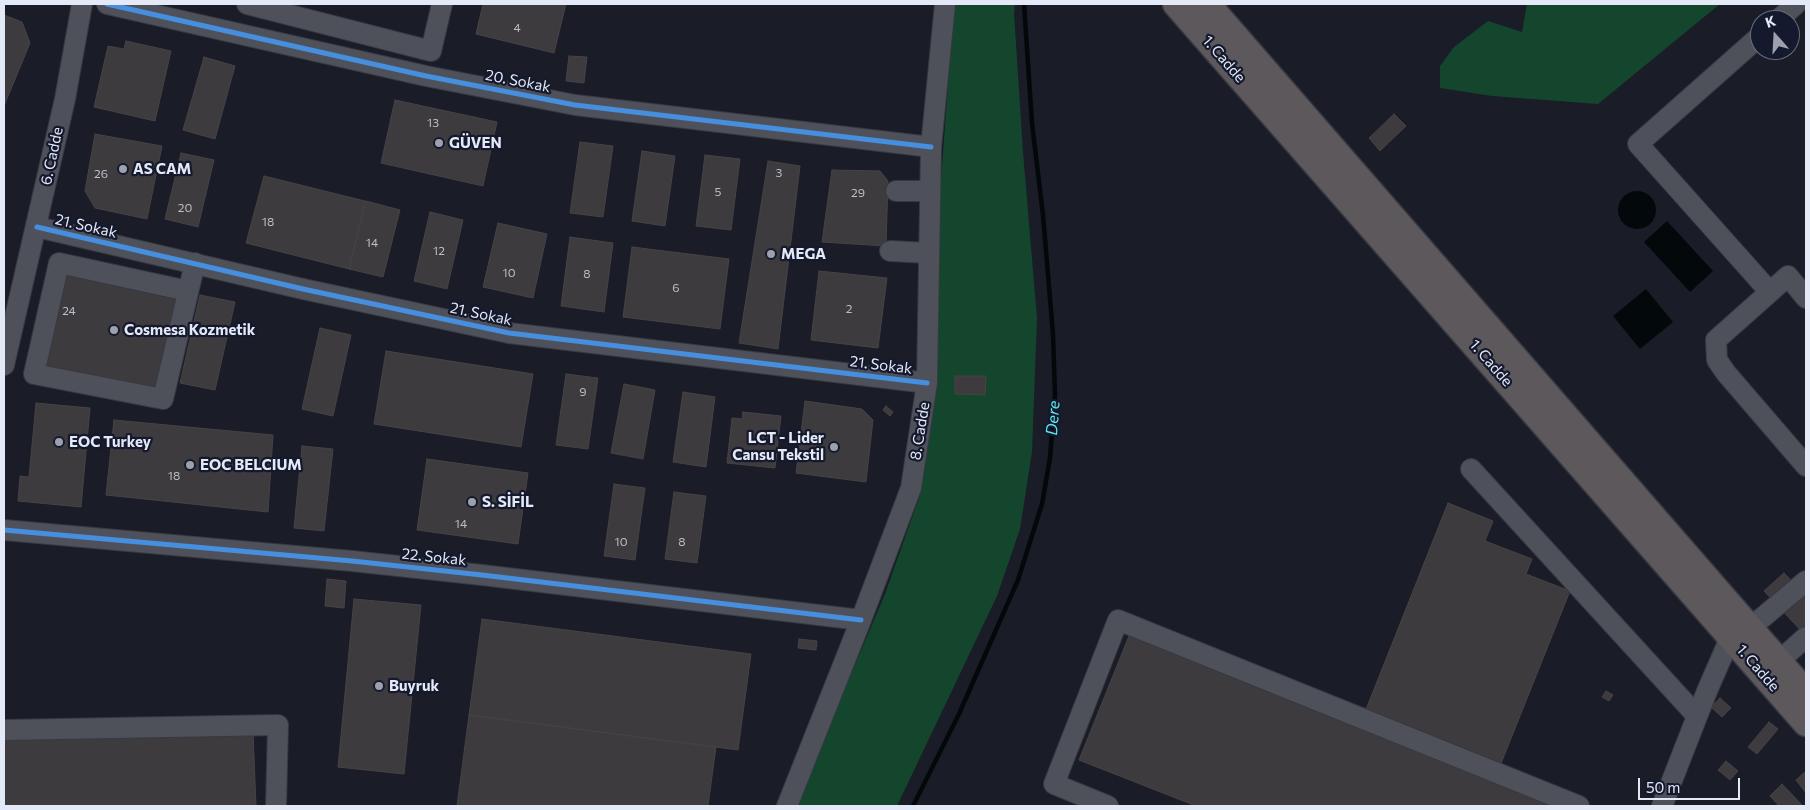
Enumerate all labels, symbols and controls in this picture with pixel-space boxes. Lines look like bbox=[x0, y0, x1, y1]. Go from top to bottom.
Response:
north arrow bbox=[1750, 10, 1800, 60]
text: K bbox=[1763, 12, 1778, 31]
house number: 4 bbox=[513, 21, 521, 35]
street label: 1. Cadde bbox=[1199, 32, 1249, 86]
street label: 20. Sokak bbox=[484, 66, 552, 96]
house number: 13 bbox=[427, 116, 439, 130]
street label: 6. Cadde bbox=[37, 125, 67, 187]
place label: GÜVEN bbox=[449, 134, 502, 152]
marker: GÜVEN bbox=[433, 137, 445, 149]
place label: AS CAM bbox=[133, 160, 191, 178]
marker: AS CAM bbox=[117, 163, 129, 175]
house number: 3 bbox=[776, 166, 782, 180]
house number: 26 bbox=[94, 167, 108, 181]
house number: 5 bbox=[715, 185, 721, 199]
house number: 29 bbox=[851, 186, 865, 200]
house number: 20 bbox=[178, 201, 192, 215]
street label: 21. Sokak bbox=[53, 210, 119, 242]
house number: 18 bbox=[262, 215, 274, 229]
house number: 14 bbox=[366, 236, 378, 250]
house number: 12 bbox=[433, 244, 445, 258]
place label: MEGA bbox=[781, 245, 826, 263]
marker: MEGA bbox=[765, 248, 777, 260]
house number: 10 bbox=[503, 266, 515, 280]
house number: 8 bbox=[583, 267, 591, 281]
house number: 6 bbox=[672, 281, 680, 295]
street label: 21. Sokak bbox=[448, 299, 514, 329]
house number: 2 bbox=[846, 302, 852, 316]
house number: 24 bbox=[62, 304, 76, 318]
place label: Cosmesa Kozmetik bbox=[124, 321, 255, 339]
marker: Cosmesa Kozmetik bbox=[108, 324, 120, 336]
street label: 1. Cadde bbox=[1466, 336, 1516, 390]
street label: 21. Sokak bbox=[849, 352, 913, 378]
house number: 9 bbox=[579, 385, 587, 399]
water label: Dere bbox=[1042, 400, 1064, 436]
street label: 8. Cadde bbox=[907, 401, 933, 461]
place label: LCT - Lider Cansu Tekstil bbox=[732, 429, 824, 464]
place label: EOC Turkey bbox=[69, 433, 151, 451]
marker: EOC Turkey bbox=[53, 436, 65, 448]
marker: LCT - Lider Cansu Tekstil bbox=[828, 441, 840, 453]
place label: EOC BELCIUM bbox=[200, 456, 302, 474]
marker: EOC BELCIUM bbox=[184, 459, 196, 471]
house number: 18 bbox=[168, 469, 180, 483]
place label: S. SİFİL bbox=[482, 493, 534, 511]
marker: S. SİFİL bbox=[466, 496, 478, 508]
house number: 14 bbox=[455, 517, 467, 531]
house number: 10 bbox=[615, 535, 627, 549]
house number: 8 bbox=[678, 535, 686, 549]
street label: 22. Sokak bbox=[401, 545, 467, 569]
street label: 1. Cadde bbox=[1733, 641, 1783, 695]
place label: Buyruk bbox=[389, 677, 439, 695]
marker: Buyruk bbox=[373, 680, 385, 692]
scale bar bbox=[1640, 768, 1742, 800]
text: 50 m bbox=[1646, 778, 1680, 796]

